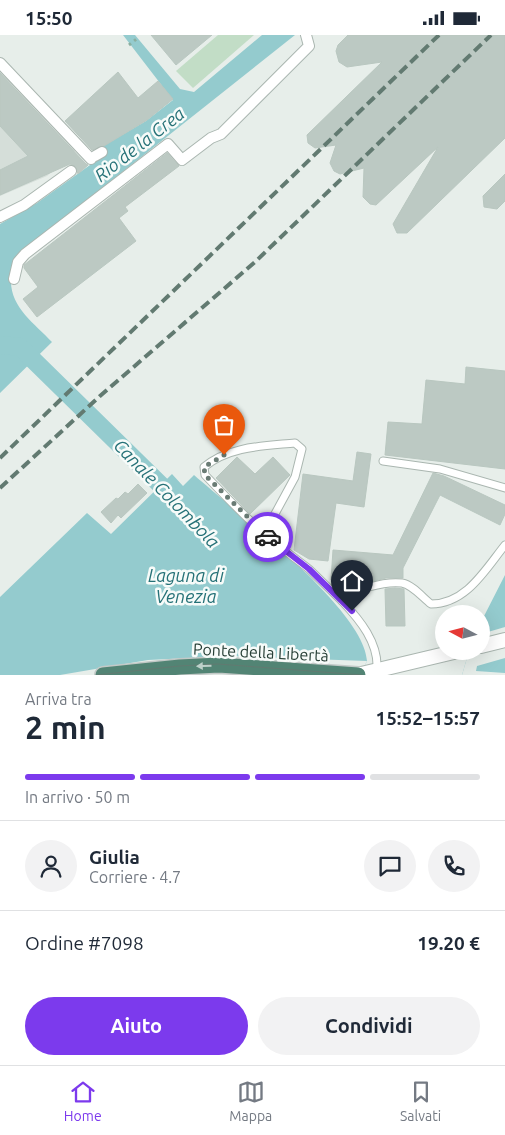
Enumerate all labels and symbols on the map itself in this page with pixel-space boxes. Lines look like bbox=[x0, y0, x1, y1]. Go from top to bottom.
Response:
water label: Rio de la Crea bbox=[90, 103, 188, 185]
pin bbox=[203, 404, 245, 455]
water label: Canale Colombola bbox=[110, 435, 224, 551]
courier bbox=[243, 512, 293, 562]
pin bbox=[331, 560, 373, 611]
water label: Laguna di Venezia bbox=[148, 565, 224, 606]
north arrow bbox=[435, 605, 490, 660]
street label: Ponte della Libertà bbox=[193, 639, 329, 665]
one-way arrow bbox=[196, 662, 212, 670]

